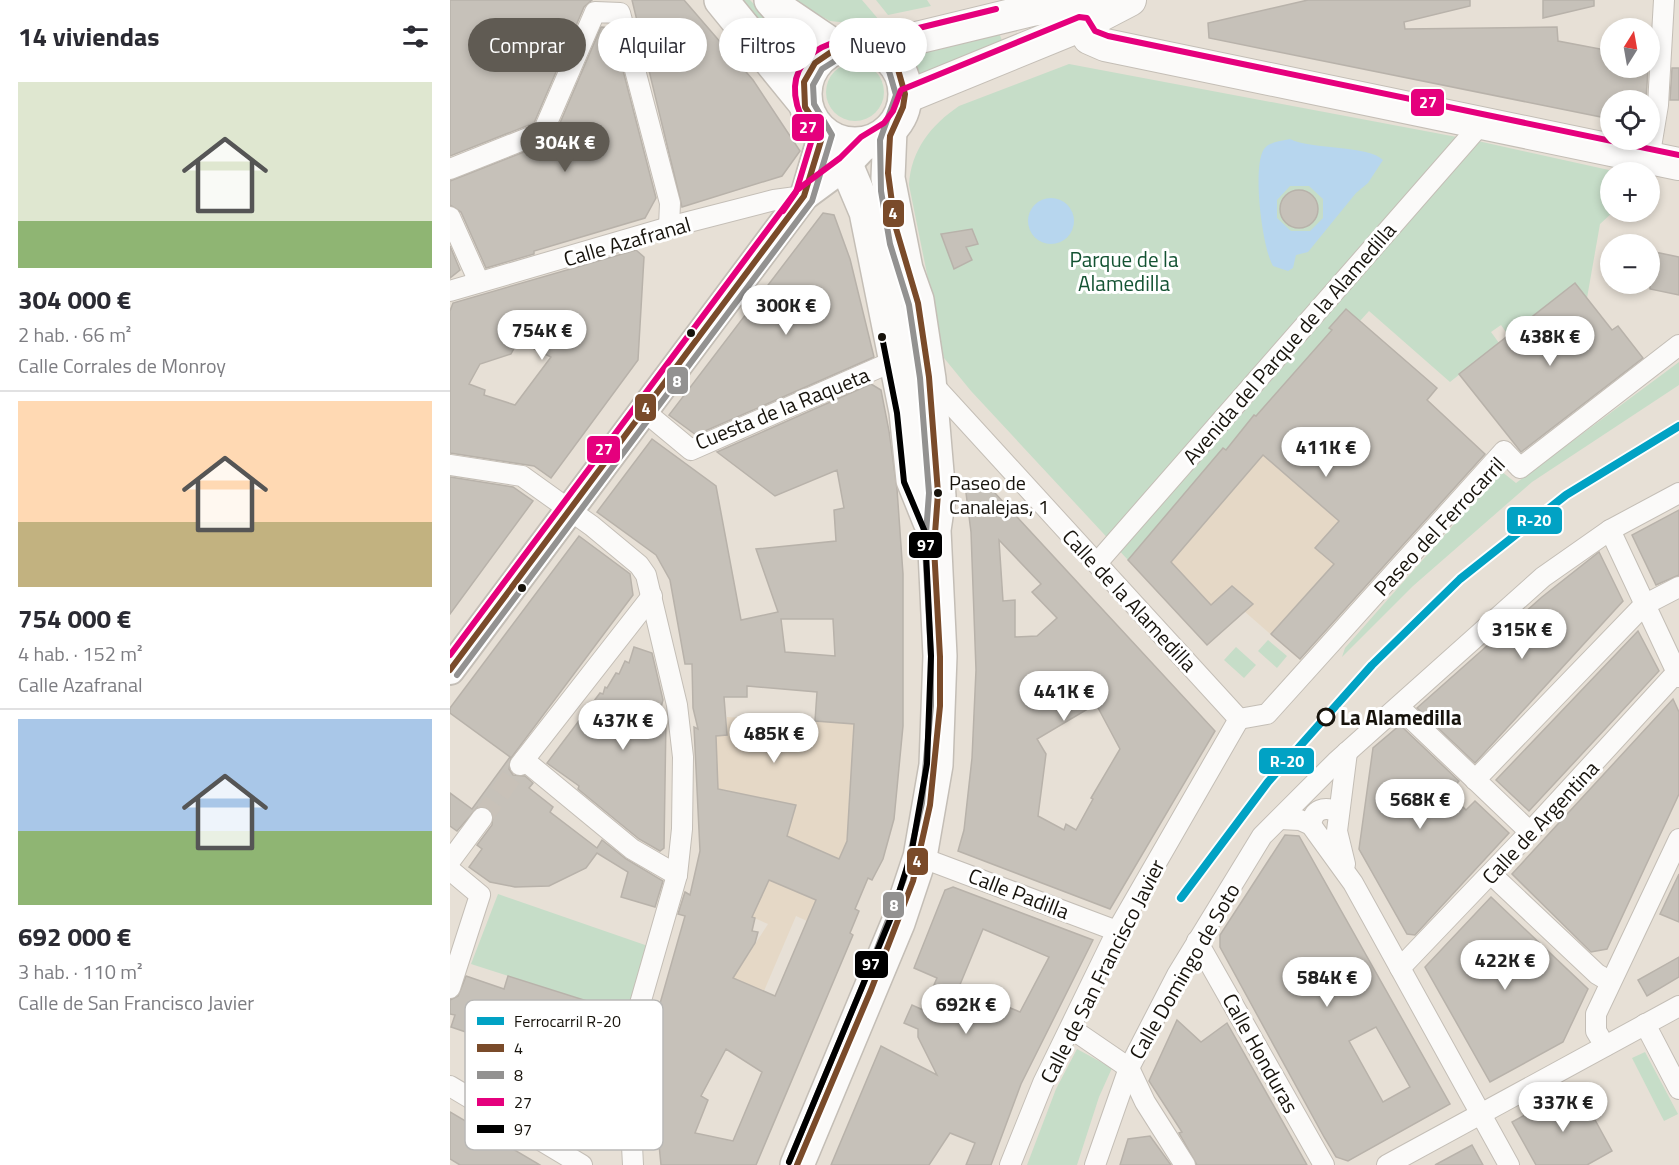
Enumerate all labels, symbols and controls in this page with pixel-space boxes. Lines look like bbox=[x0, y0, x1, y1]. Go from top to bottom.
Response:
text: 14 viviendas bbox=[18, 17, 160, 56]
chip: Comprar bbox=[468, 18, 586, 72]
chip: Alquilar bbox=[598, 18, 707, 72]
chip: Filtros bbox=[719, 18, 817, 72]
chip: Nuevo bbox=[829, 18, 927, 72]
north arrow bbox=[1600, 18, 1660, 78]
map controls bbox=[1600, 18, 1660, 294]
icon: filters bbox=[399, 20, 432, 53]
line badge: 27 bbox=[1410, 88, 1445, 117]
text: 27 bbox=[1419, 90, 1437, 114]
button: locate bbox=[1600, 90, 1660, 150]
line badge: 27 bbox=[791, 113, 825, 142]
text: 27 bbox=[799, 115, 817, 139]
icon: home bbox=[171, 121, 279, 229]
pin: 304K € bbox=[516, 122, 614, 173]
text: 304K € bbox=[534, 126, 596, 157]
button: + bbox=[1600, 162, 1660, 222]
line badge: 4 bbox=[882, 199, 905, 228]
text: 4 bbox=[889, 201, 898, 225]
street label: Calle Azafranal bbox=[560, 208, 694, 274]
street label: Avenida del Parque de la Alamedilla bbox=[1175, 215, 1404, 471]
button: − bbox=[1600, 234, 1660, 294]
park label: Parque de la Alamedilla bbox=[1070, 243, 1179, 299]
text: 304 000 € bbox=[18, 280, 131, 319]
pin: 300K € bbox=[737, 285, 835, 336]
text: 300K € bbox=[755, 289, 817, 320]
pin: 754K € bbox=[493, 310, 591, 361]
text: 754K € bbox=[511, 314, 573, 345]
pin: 438K € bbox=[1501, 316, 1599, 367]
text: 2 hab. · 66 m² bbox=[18, 319, 131, 350]
text: 438K € bbox=[1519, 320, 1581, 351]
unlabelled marker bbox=[685, 327, 697, 339]
unlabelled marker bbox=[876, 331, 888, 343]
text: Calle Corrales de Monroy bbox=[18, 350, 226, 381]
street label: Cuesta de la Raqueta bbox=[690, 358, 874, 458]
line badge: 8 bbox=[666, 366, 689, 395]
text: 8 bbox=[673, 369, 682, 393]
line badge: 4 bbox=[634, 393, 657, 422]
text: 4 bbox=[642, 396, 651, 420]
pin: 411K € bbox=[1277, 427, 1375, 478]
text: 411K € bbox=[1295, 431, 1357, 462]
line badge: 27 bbox=[586, 435, 621, 464]
text: 27 bbox=[595, 437, 613, 461]
icon: home bbox=[171, 440, 279, 548]
street label: Paseo del Ferrocarril bbox=[1366, 449, 1512, 603]
place label: Paseo de Canalejas, 1 bbox=[949, 467, 1049, 522]
marker: Paseo de Canalejas, 1 bbox=[932, 487, 944, 499]
line badge: R-20 bbox=[1506, 506, 1563, 535]
text: R-20 bbox=[1517, 508, 1551, 532]
street label: Calle de la Alamedilla bbox=[1055, 521, 1205, 679]
line badge: 97 bbox=[908, 531, 943, 559]
text: 97 bbox=[917, 533, 935, 557]
unlabelled marker bbox=[516, 582, 528, 594]
text: 754 000 € bbox=[18, 599, 131, 638]
pin: 315K € bbox=[1473, 609, 1571, 660]
text: 315K € bbox=[1491, 613, 1553, 644]
text: 4 hab. · 152 m² bbox=[18, 638, 143, 669]
text: Calle Azafranal bbox=[18, 669, 143, 700]
pin: 441K € bbox=[1015, 671, 1113, 722]
text: 441K € bbox=[1033, 675, 1095, 706]
pin: 437K € bbox=[574, 700, 672, 751]
place label: La Alamedilla bbox=[1340, 701, 1462, 733]
text: 437K € bbox=[592, 704, 654, 735]
marker: La Alamedilla bbox=[1317, 708, 1335, 726]
pin: 485K € bbox=[725, 713, 823, 764]
text: 485K € bbox=[743, 717, 805, 748]
line badge: R-20 bbox=[1258, 747, 1315, 775]
text: R-20 bbox=[1270, 749, 1304, 773]
street label: Calle de Argentina bbox=[1474, 753, 1606, 891]
icon: home bbox=[171, 758, 279, 866]
pin: 568K € bbox=[1371, 779, 1469, 830]
text: 568K € bbox=[1389, 783, 1451, 814]
line badge: 4 bbox=[906, 847, 929, 876]
text: 4 bbox=[913, 849, 922, 873]
street label: Calle de San Francisco Javier bbox=[1031, 853, 1173, 1089]
street label: Calle Padilla bbox=[964, 859, 1075, 927]
street label: Calle Domingo de Soto bbox=[1120, 877, 1248, 1065]
line badge: 8 bbox=[882, 891, 905, 919]
text: 8 bbox=[890, 893, 899, 917]
text: 692 000 € bbox=[18, 917, 131, 956]
pin: 422K € bbox=[1456, 940, 1554, 991]
text: 422K € bbox=[1474, 944, 1536, 975]
line badge: 97 bbox=[854, 950, 889, 979]
text: 97 bbox=[862, 952, 880, 976]
text: 3 hab. · 110 m² bbox=[18, 956, 143, 987]
pin: 584K € bbox=[1278, 957, 1376, 1008]
text: 584K € bbox=[1296, 961, 1358, 992]
pin: 692K € bbox=[917, 984, 1015, 1035]
text: Calle de San Francisco Javier bbox=[18, 987, 254, 1018]
street label: Calle Honduras bbox=[1215, 987, 1307, 1119]
text: 692K € bbox=[935, 988, 997, 1019]
legend bbox=[465, 1000, 663, 1150]
text: Ferrocarril R-20 bbox=[514, 1009, 621, 1033]
text: 4 bbox=[514, 1036, 523, 1060]
text: 8 bbox=[514, 1063, 523, 1087]
pin: 337K € bbox=[1514, 1082, 1612, 1133]
text: 337K € bbox=[1532, 1086, 1594, 1117]
text: 27 bbox=[514, 1090, 532, 1114]
text: 97 bbox=[514, 1117, 532, 1141]

